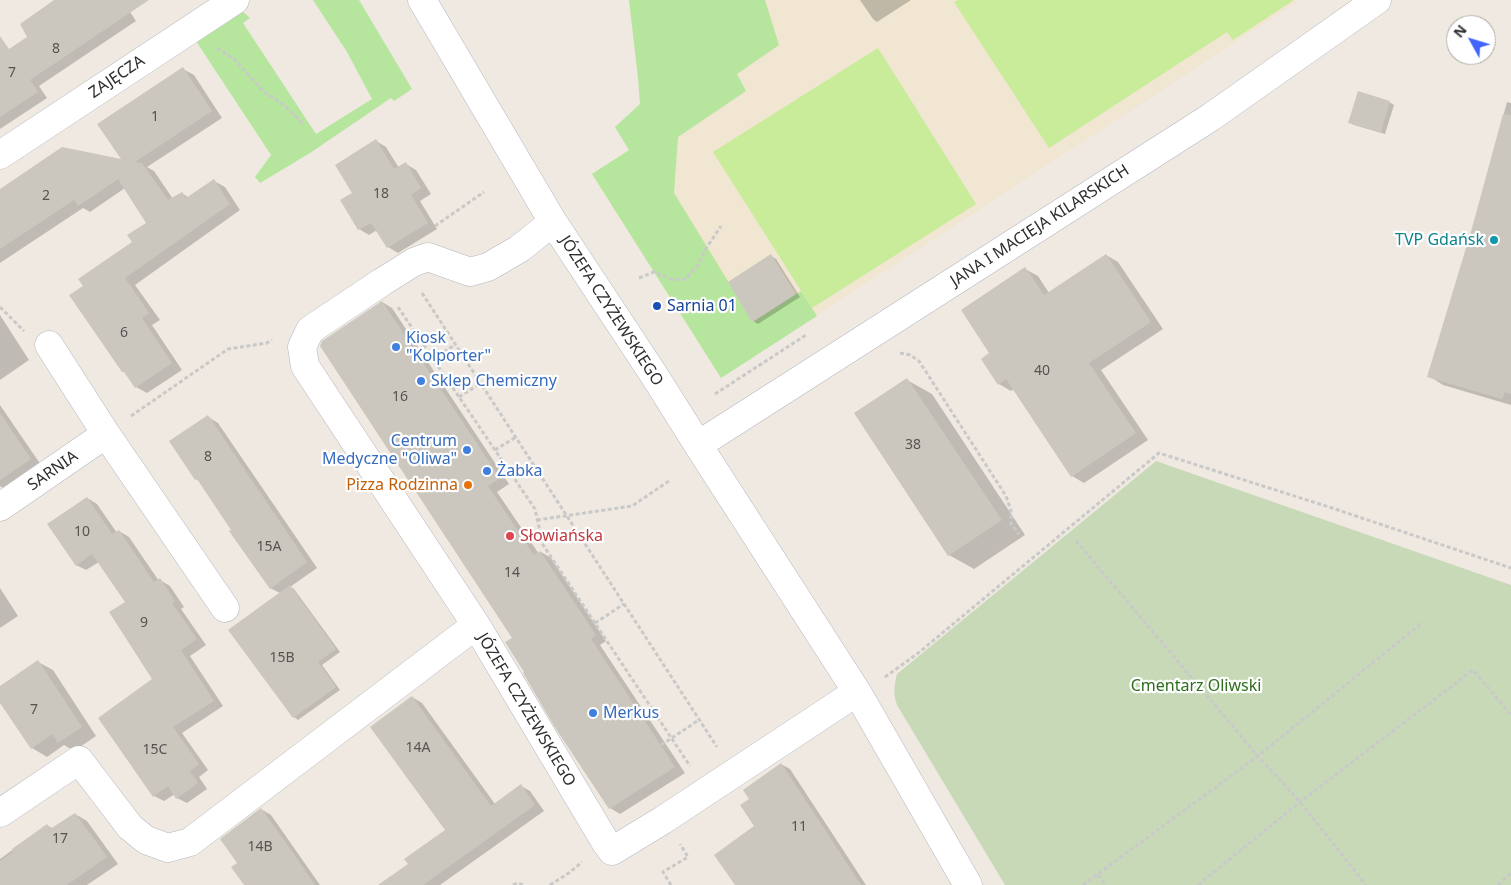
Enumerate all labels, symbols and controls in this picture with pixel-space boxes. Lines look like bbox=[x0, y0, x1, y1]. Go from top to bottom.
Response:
north arrow bbox=[1446, 15, 1496, 65]
text: N bbox=[1449, 20, 1471, 41]
house number: 8 bbox=[52, 41, 60, 57]
street label: ZAJĘCZA bbox=[86, 51, 148, 103]
house number: 7 bbox=[8, 65, 16, 81]
house number: 1 bbox=[151, 109, 159, 125]
street label: JANA I MACIEJA KILARSKICH bbox=[947, 161, 1133, 291]
house number: 18 bbox=[373, 186, 389, 202]
house number: 2 bbox=[42, 188, 50, 204]
place label: TVP Gdańsk bbox=[1395, 230, 1484, 250]
street label: JÓZEFA CZYŻEWSKIEGO bbox=[555, 232, 667, 390]
marker: TVP Gdańsk bbox=[1488, 234, 1500, 246]
place label: Sarnia 01 bbox=[667, 296, 737, 316]
marker: Sarnia 01 bbox=[651, 300, 663, 312]
house number: 6 bbox=[120, 325, 128, 341]
place label: Kiosk "Kolporter" bbox=[406, 328, 491, 366]
marker: Kiosk "Kolporter" bbox=[390, 341, 402, 353]
house number: 40 bbox=[1034, 363, 1050, 379]
place label: Sklep Chemiczny bbox=[431, 371, 557, 391]
marker: Sklep Chemiczny bbox=[415, 375, 427, 387]
house number: 16 bbox=[392, 389, 408, 405]
place label: Centrum Medyczne "Oliwa" bbox=[322, 431, 457, 469]
house number: 38 bbox=[905, 437, 921, 453]
marker: Centrum Medyczne "Oliwa" bbox=[461, 444, 473, 456]
street label: SARNIA bbox=[24, 447, 82, 495]
house number: 8 bbox=[204, 449, 212, 465]
place label: Żabka bbox=[497, 461, 542, 481]
marker: Żabka bbox=[481, 465, 493, 477]
place label: Pizza Rodzinna bbox=[346, 475, 458, 495]
marker: Pizza Rodzinna bbox=[462, 479, 474, 491]
house number: 10 bbox=[74, 524, 90, 540]
place label: Słowiańska bbox=[520, 526, 603, 546]
marker: Słowiańska bbox=[504, 530, 516, 542]
house number: 15A bbox=[257, 539, 281, 555]
house number: 14 bbox=[504, 565, 520, 581]
house number: 9 bbox=[140, 615, 148, 631]
street label: JÓZEFA CZYŻEWSKIEGO bbox=[473, 630, 579, 790]
house number: 15B bbox=[269, 650, 295, 666]
park label: Cmentarz Oliwski bbox=[1131, 676, 1261, 696]
house number: 7 bbox=[30, 702, 38, 718]
place label: Merkus bbox=[603, 703, 659, 723]
marker: Merkus bbox=[587, 707, 599, 719]
house number: 14A bbox=[406, 740, 430, 756]
house number: 15C bbox=[143, 742, 167, 758]
house number: 11 bbox=[791, 819, 807, 835]
house number: 17 bbox=[52, 831, 68, 847]
house number: 14B bbox=[247, 839, 273, 855]

